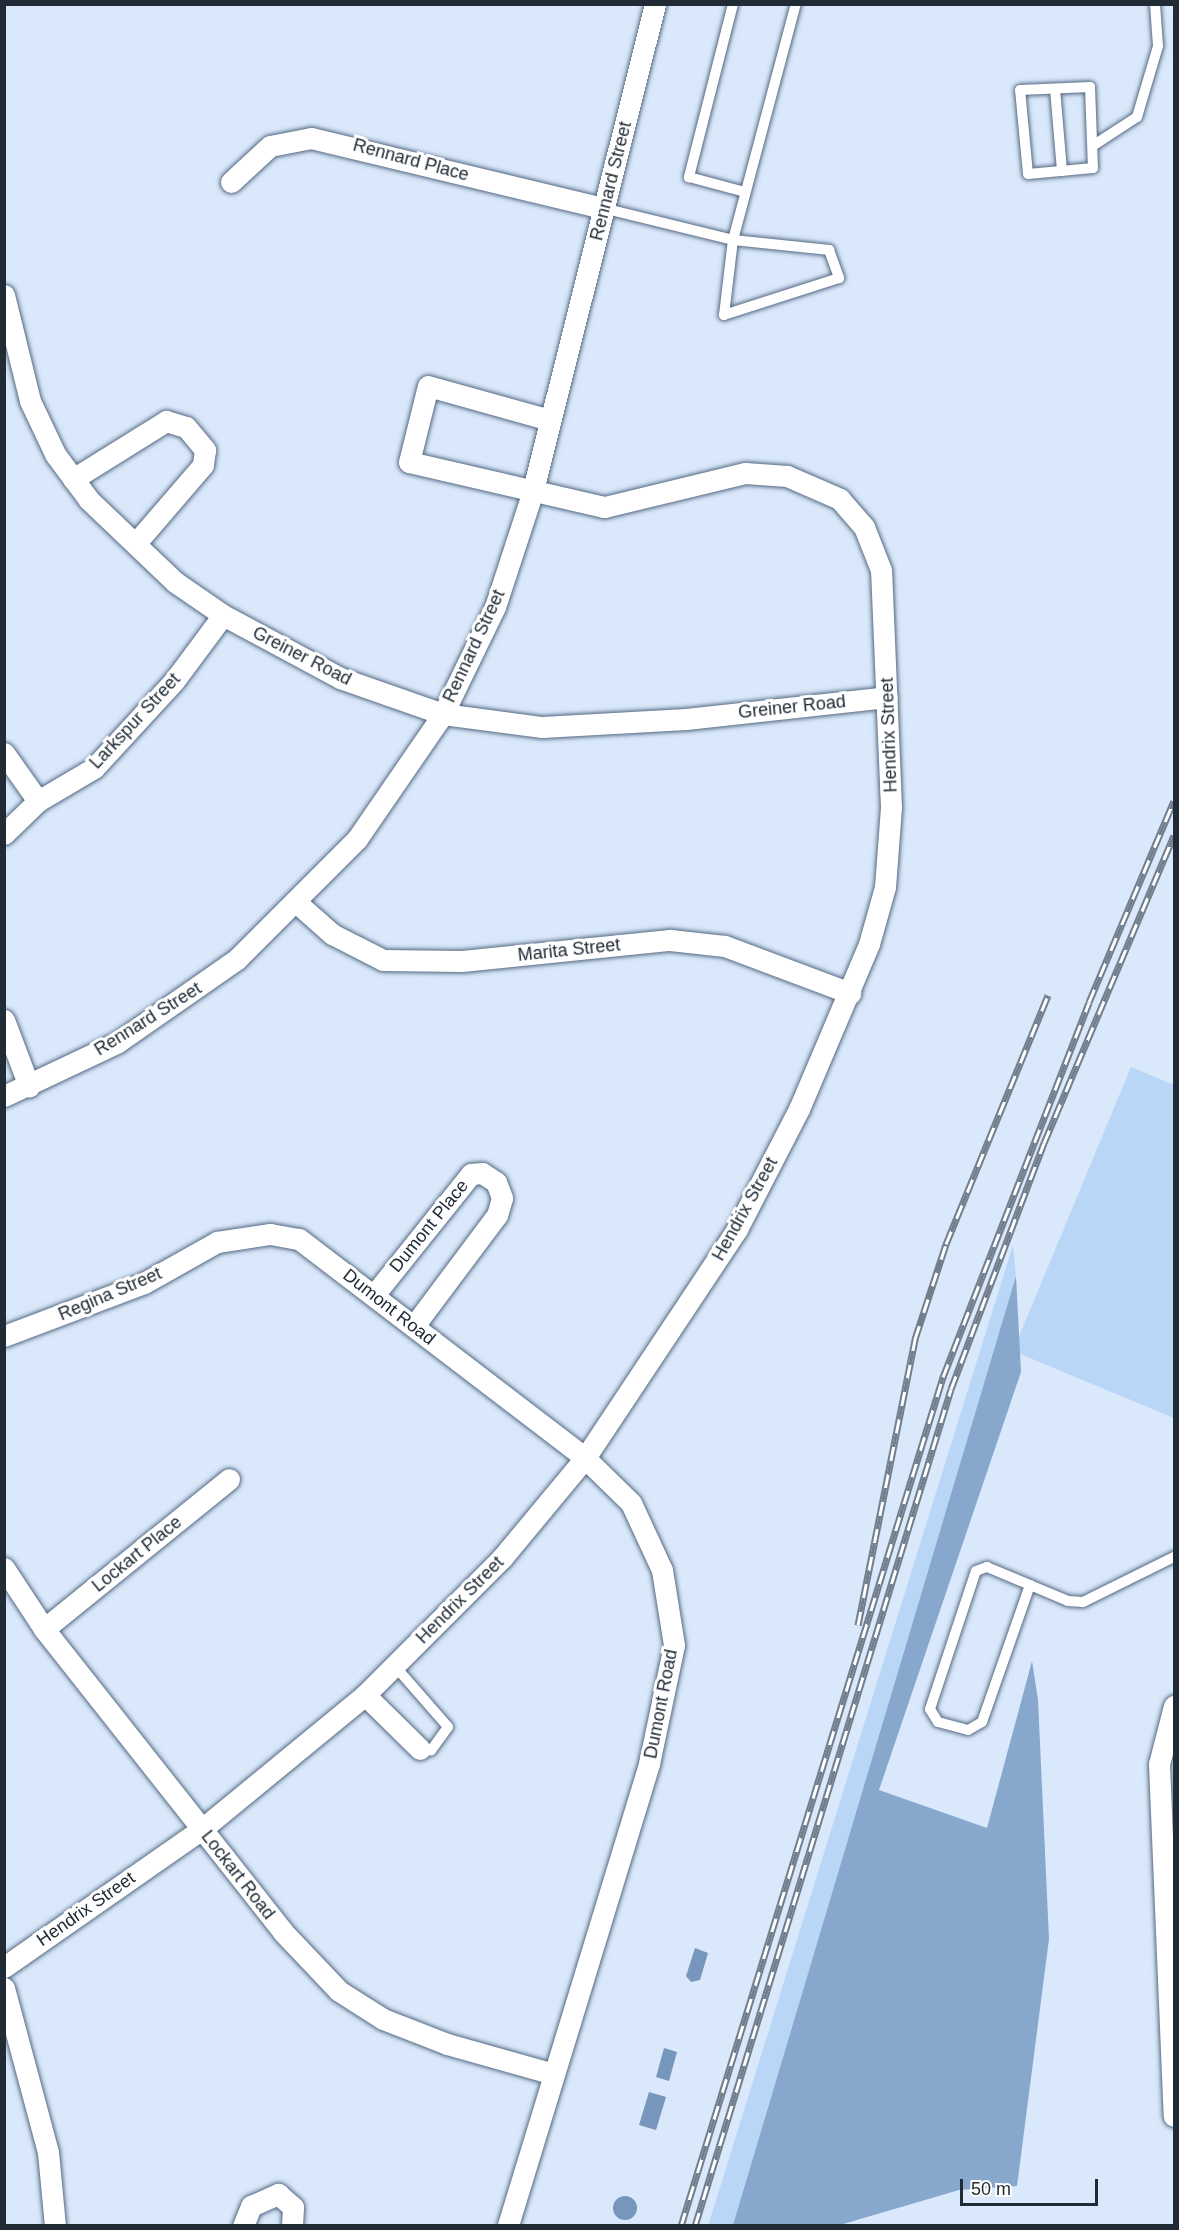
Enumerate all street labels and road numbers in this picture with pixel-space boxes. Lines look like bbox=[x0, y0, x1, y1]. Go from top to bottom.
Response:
street label: Rennard Street bbox=[586, 119, 636, 243]
street label: Rennard Place bbox=[351, 134, 471, 186]
street label: Rennard Street bbox=[438, 586, 510, 706]
street label: Greiner Road bbox=[249, 622, 355, 690]
street label: Larkspur Street bbox=[85, 669, 185, 773]
street label: Hendrix Street bbox=[876, 677, 902, 793]
street label: Greiner Road bbox=[737, 691, 847, 723]
street label: Marita Street bbox=[517, 934, 621, 966]
street label: Rennard Street bbox=[91, 977, 205, 1061]
street label: Hendrix Street bbox=[708, 1153, 782, 1265]
street label: Dumont Place bbox=[385, 1175, 473, 1277]
street label: Regina Street bbox=[55, 1263, 165, 1325]
street label: Dumont Road bbox=[339, 1264, 439, 1350]
street label: Lockart Place bbox=[88, 1511, 186, 1597]
street label: Hendrix Street bbox=[412, 1552, 508, 1648]
street label: Dumont Road bbox=[640, 1647, 682, 1761]
street label: Lockart Road bbox=[197, 1826, 279, 1924]
street label: Hendrix Street bbox=[33, 1867, 139, 1951]

